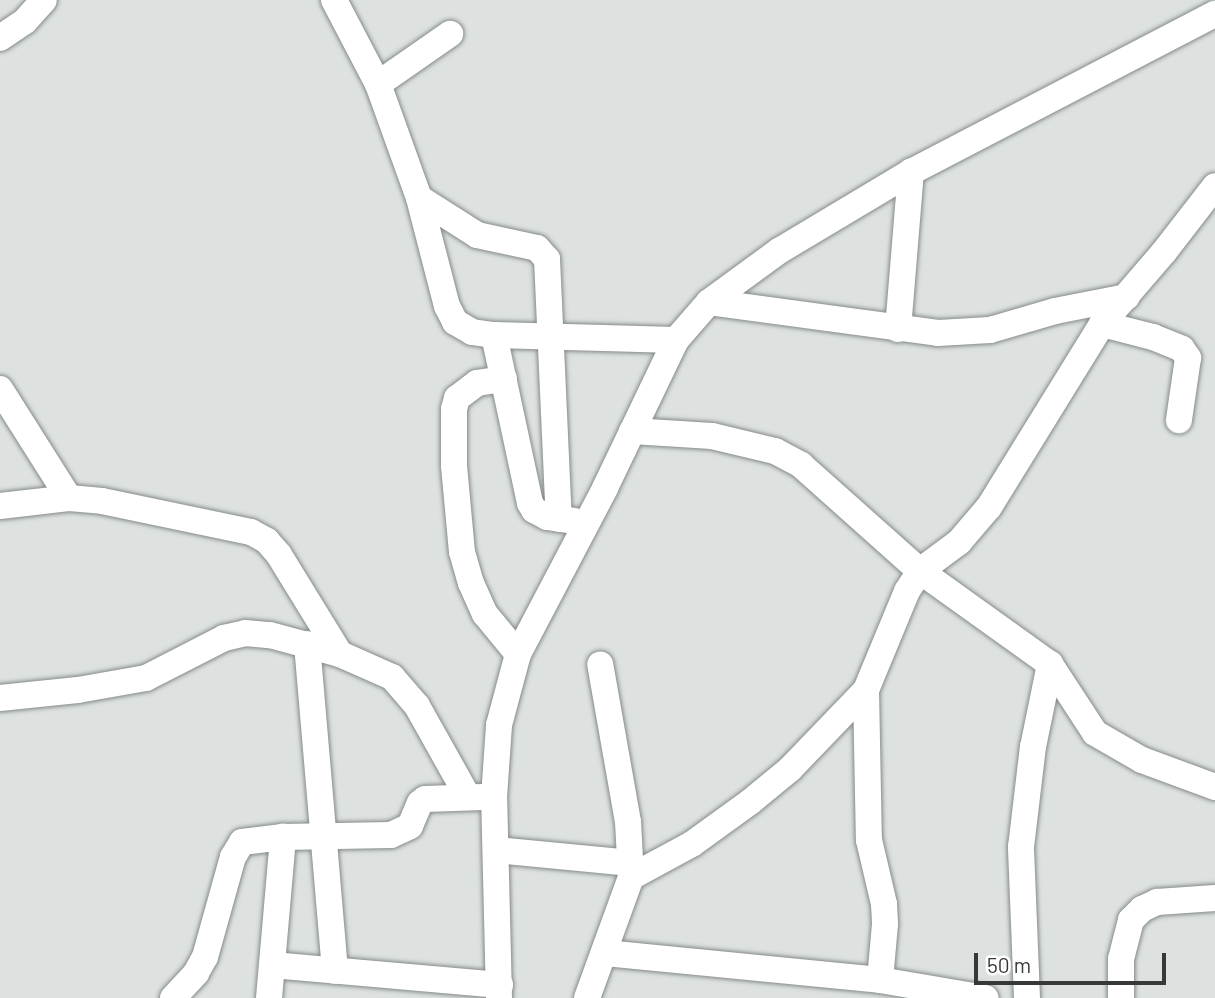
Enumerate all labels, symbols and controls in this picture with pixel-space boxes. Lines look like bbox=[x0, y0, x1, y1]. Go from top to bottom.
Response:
scale bar bbox=[977, 939, 1170, 983]
text: 50 m bbox=[987, 952, 1031, 977]

